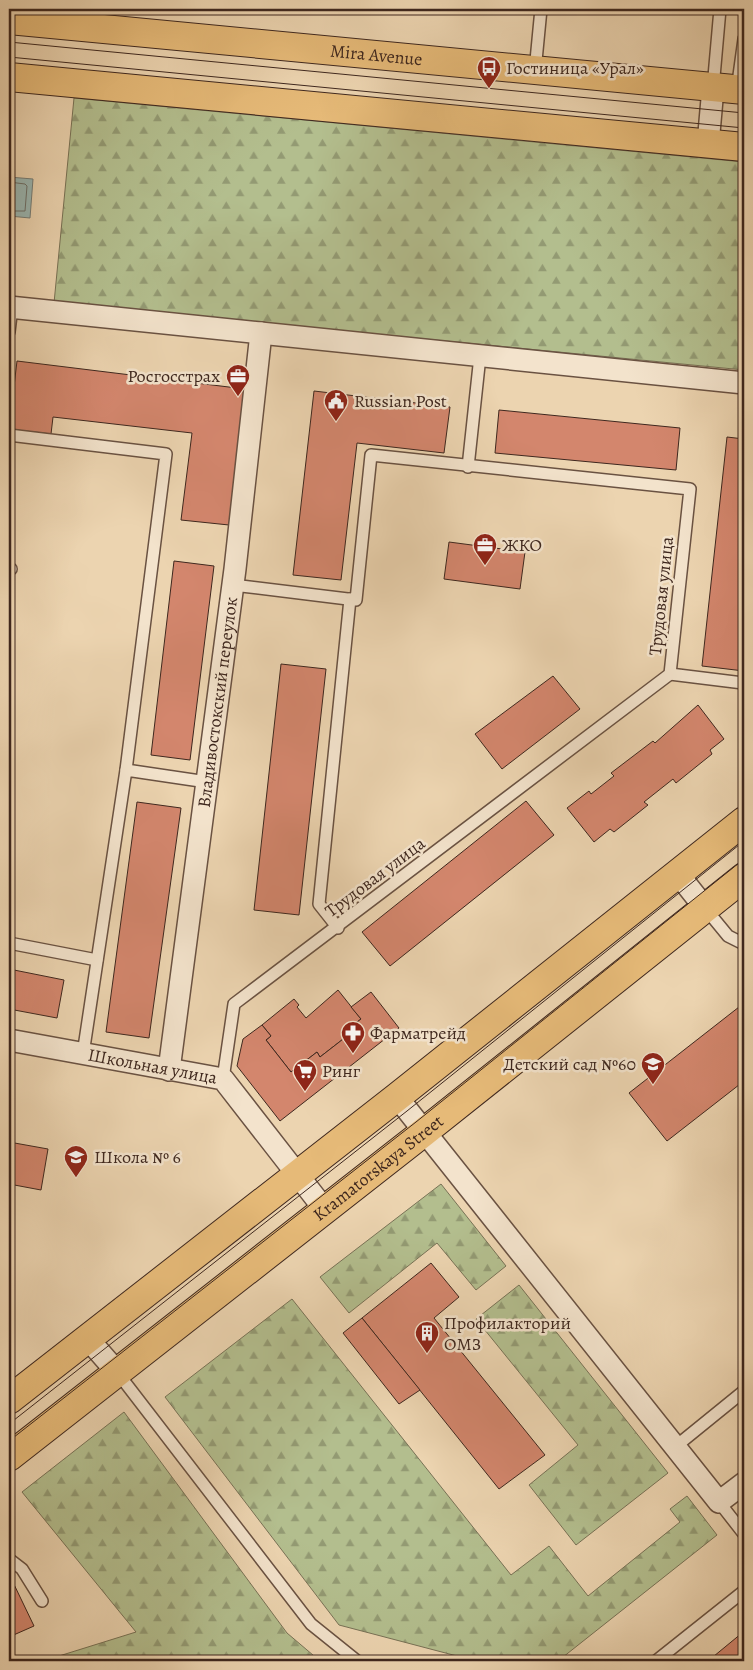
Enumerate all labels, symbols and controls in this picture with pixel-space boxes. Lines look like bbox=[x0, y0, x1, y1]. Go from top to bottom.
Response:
street label: Mira Avenue bbox=[329, 39, 424, 71]
bus stop icon: Гостиница «Урал» bbox=[476, 55, 502, 89]
place label: Гостиница «Урал» bbox=[506, 56, 644, 80]
office icon: Росгосстрах bbox=[225, 363, 251, 397]
place label: Росгосстрах bbox=[127, 364, 220, 388]
public building icon: Russian Post bbox=[323, 388, 349, 422]
place label: Russian Post bbox=[354, 389, 447, 413]
office icon: ЖКО bbox=[472, 532, 498, 566]
place label: ЖКО bbox=[502, 533, 542, 557]
street label: Трудовая улица bbox=[643, 535, 679, 657]
street label: Владивостокский переулок bbox=[192, 595, 243, 809]
street label: Трудовая улица bbox=[320, 831, 431, 923]
pharmacy icon: Фарматрейд bbox=[340, 1020, 366, 1054]
place label: Фарматрейд bbox=[370, 1021, 466, 1045]
street label: Школьная улица bbox=[86, 1043, 220, 1090]
school or university icon: Детский сад №60 bbox=[640, 1051, 666, 1085]
place label: Детский сад №60 bbox=[503, 1052, 636, 1076]
supermarket icon: Ринг bbox=[292, 1058, 318, 1092]
place label: Ринг bbox=[322, 1059, 361, 1083]
street label: Kramatorskaya Street bbox=[308, 1109, 448, 1226]
school or university icon: Школа № 6 bbox=[63, 1144, 89, 1178]
place label: Школа № 6 bbox=[94, 1145, 181, 1169]
place label: Профилакторий ОМЗ bbox=[444, 1311, 571, 1356]
building icon: Профилакторий ОМЗ bbox=[414, 1320, 440, 1354]

